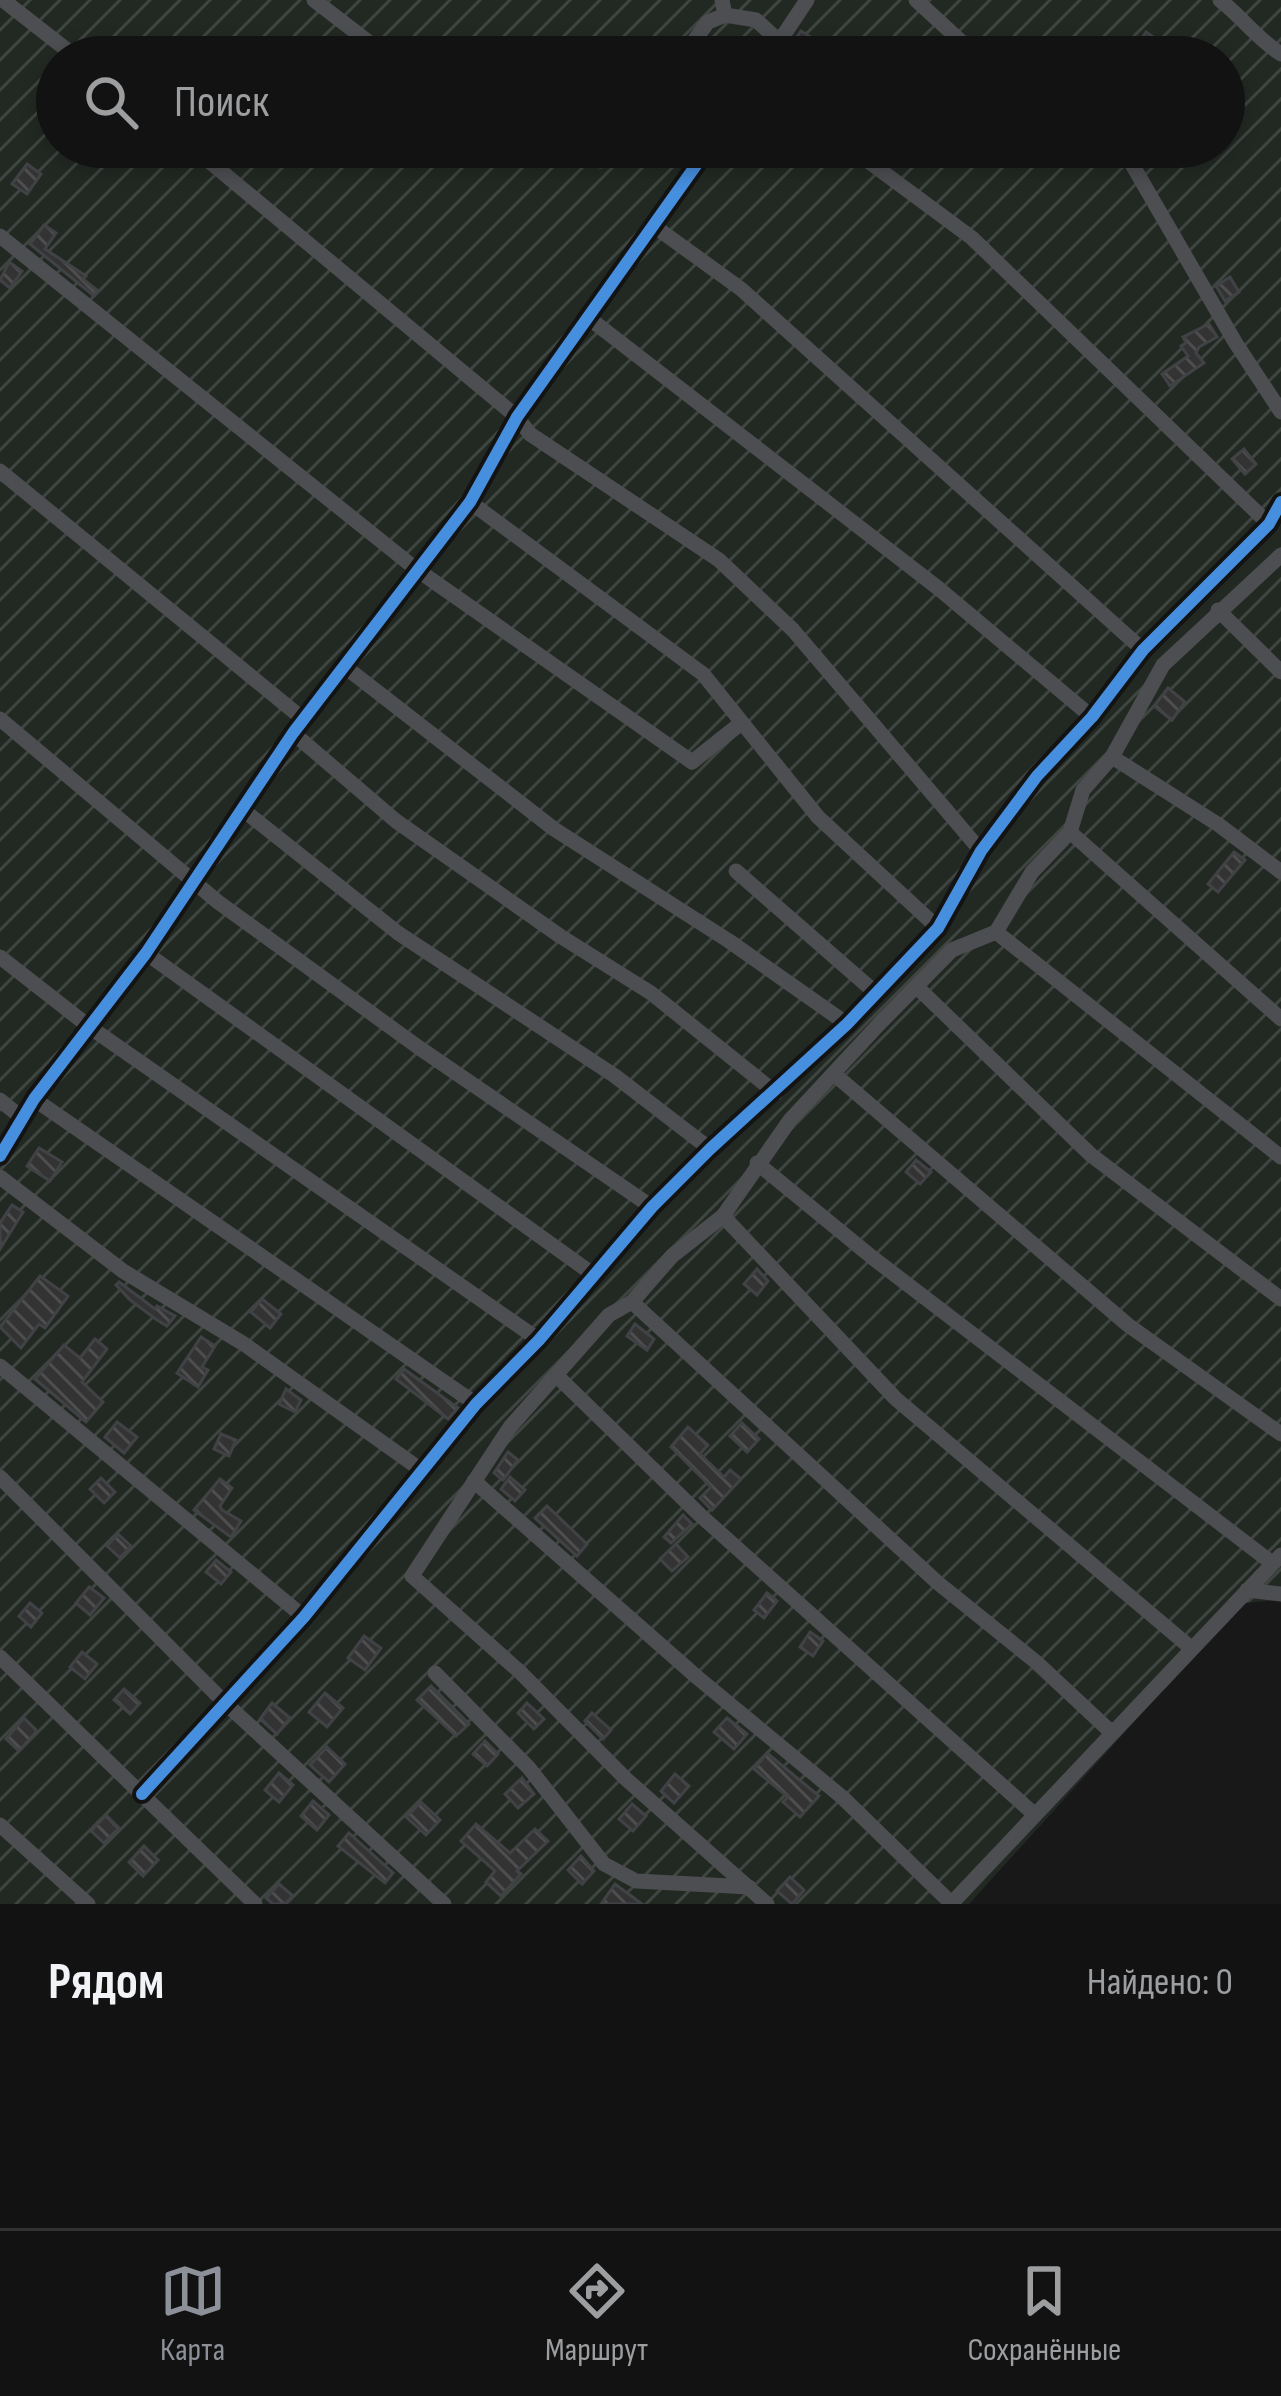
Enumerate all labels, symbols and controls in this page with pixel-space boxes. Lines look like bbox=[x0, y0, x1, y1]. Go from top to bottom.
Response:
search box bbox=[36, 36, 1245, 168]
icon: search bbox=[78, 69, 144, 135]
text: Поиск bbox=[174, 75, 269, 130]
text: Рядом bbox=[48, 1952, 164, 2013]
text: Найдено: 0 bbox=[1087, 1959, 1233, 2006]
tab: Карта bbox=[160, 2258, 226, 2370]
tab: Маршрут bbox=[545, 2258, 648, 2370]
tab: Сохранённые bbox=[967, 2258, 1121, 2370]

